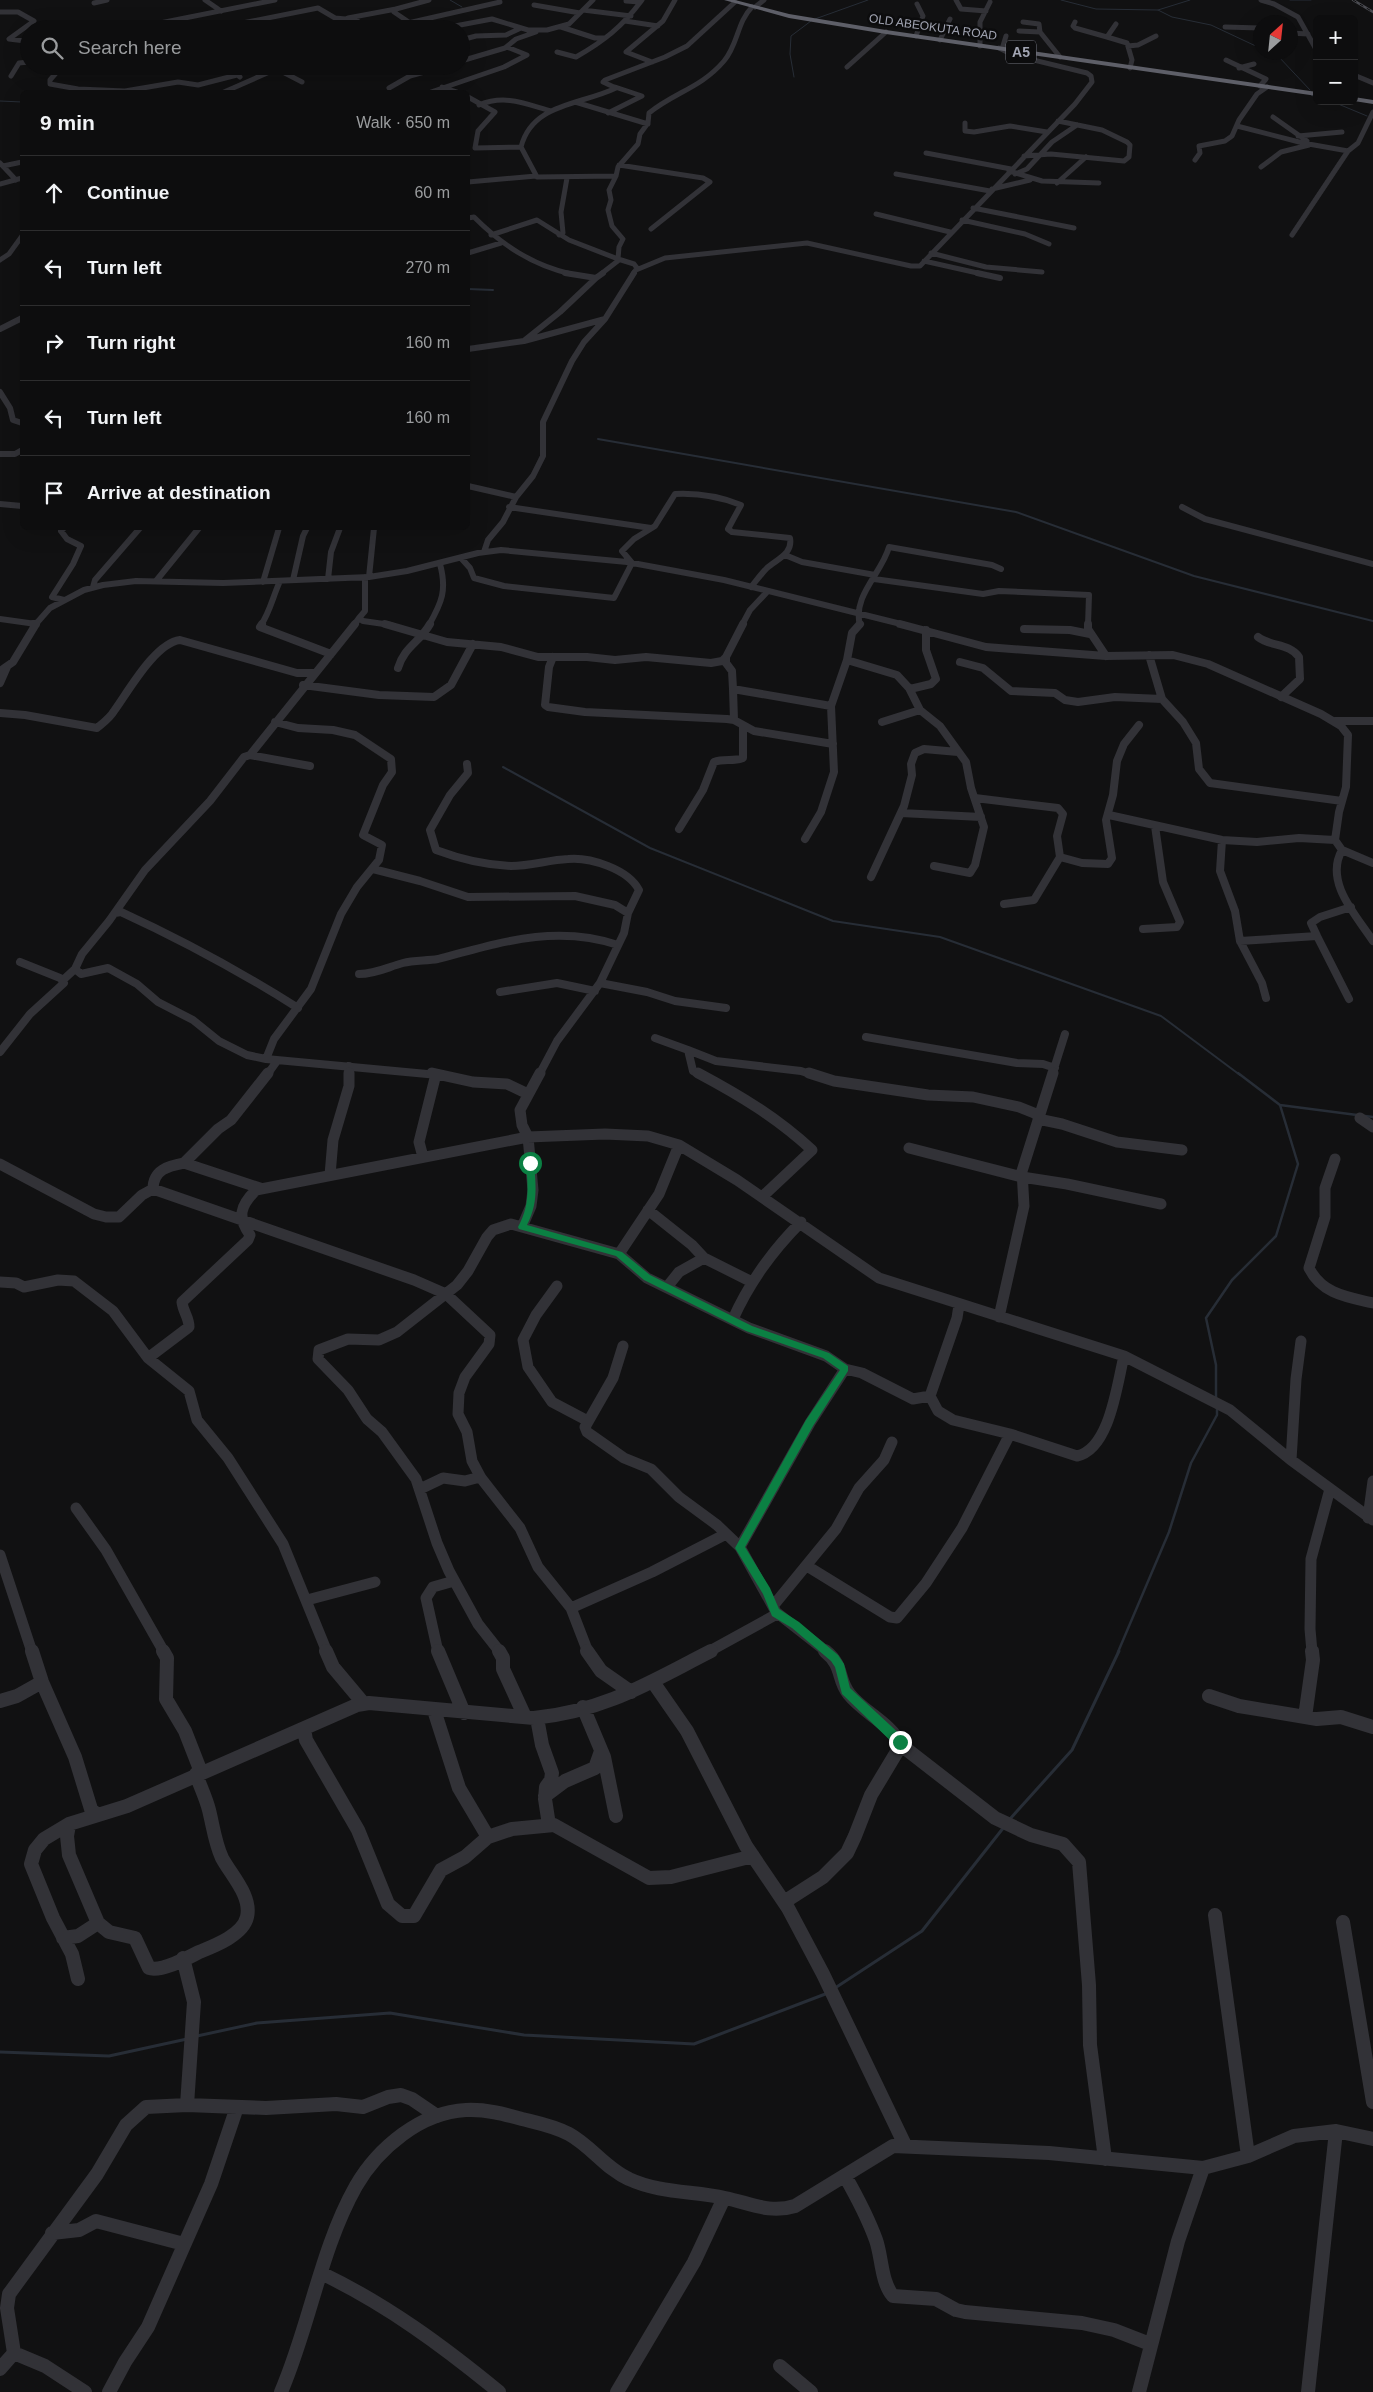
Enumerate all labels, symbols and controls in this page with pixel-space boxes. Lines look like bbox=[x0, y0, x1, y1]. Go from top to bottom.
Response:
street label: OLD ABEOKUTA ROAD bbox=[868, 11, 998, 43]
north arrow bbox=[1253, 15, 1298, 60]
map controls bbox=[1313, 15, 1358, 105]
button: + bbox=[1313, 15, 1358, 60]
search box bbox=[20, 20, 470, 75]
icon: search bbox=[38, 34, 66, 62]
text: Search here bbox=[78, 37, 182, 58]
road number: A5 bbox=[1006, 41, 1036, 64]
button: − bbox=[1313, 60, 1358, 105]
text: 9 min bbox=[40, 111, 95, 134]
text: Walk · 650 m bbox=[356, 114, 450, 131]
icon: ahead bbox=[40, 179, 68, 207]
text: Continue bbox=[87, 182, 169, 203]
text: 60 m bbox=[414, 184, 450, 201]
icon: left bbox=[40, 254, 68, 282]
text: Turn left bbox=[87, 257, 162, 278]
text: 270 m bbox=[406, 259, 450, 276]
icon: right bbox=[40, 329, 68, 357]
text: Turn right bbox=[87, 332, 175, 353]
text: 160 m bbox=[406, 334, 450, 351]
icon: left bbox=[40, 404, 68, 432]
text: Turn left bbox=[87, 407, 162, 428]
text: 160 m bbox=[406, 409, 450, 426]
icon: arrive bbox=[40, 479, 68, 507]
text: Arrive at destination bbox=[87, 482, 271, 503]
route start bbox=[519, 1152, 542, 1175]
route end bbox=[889, 1731, 912, 1754]

